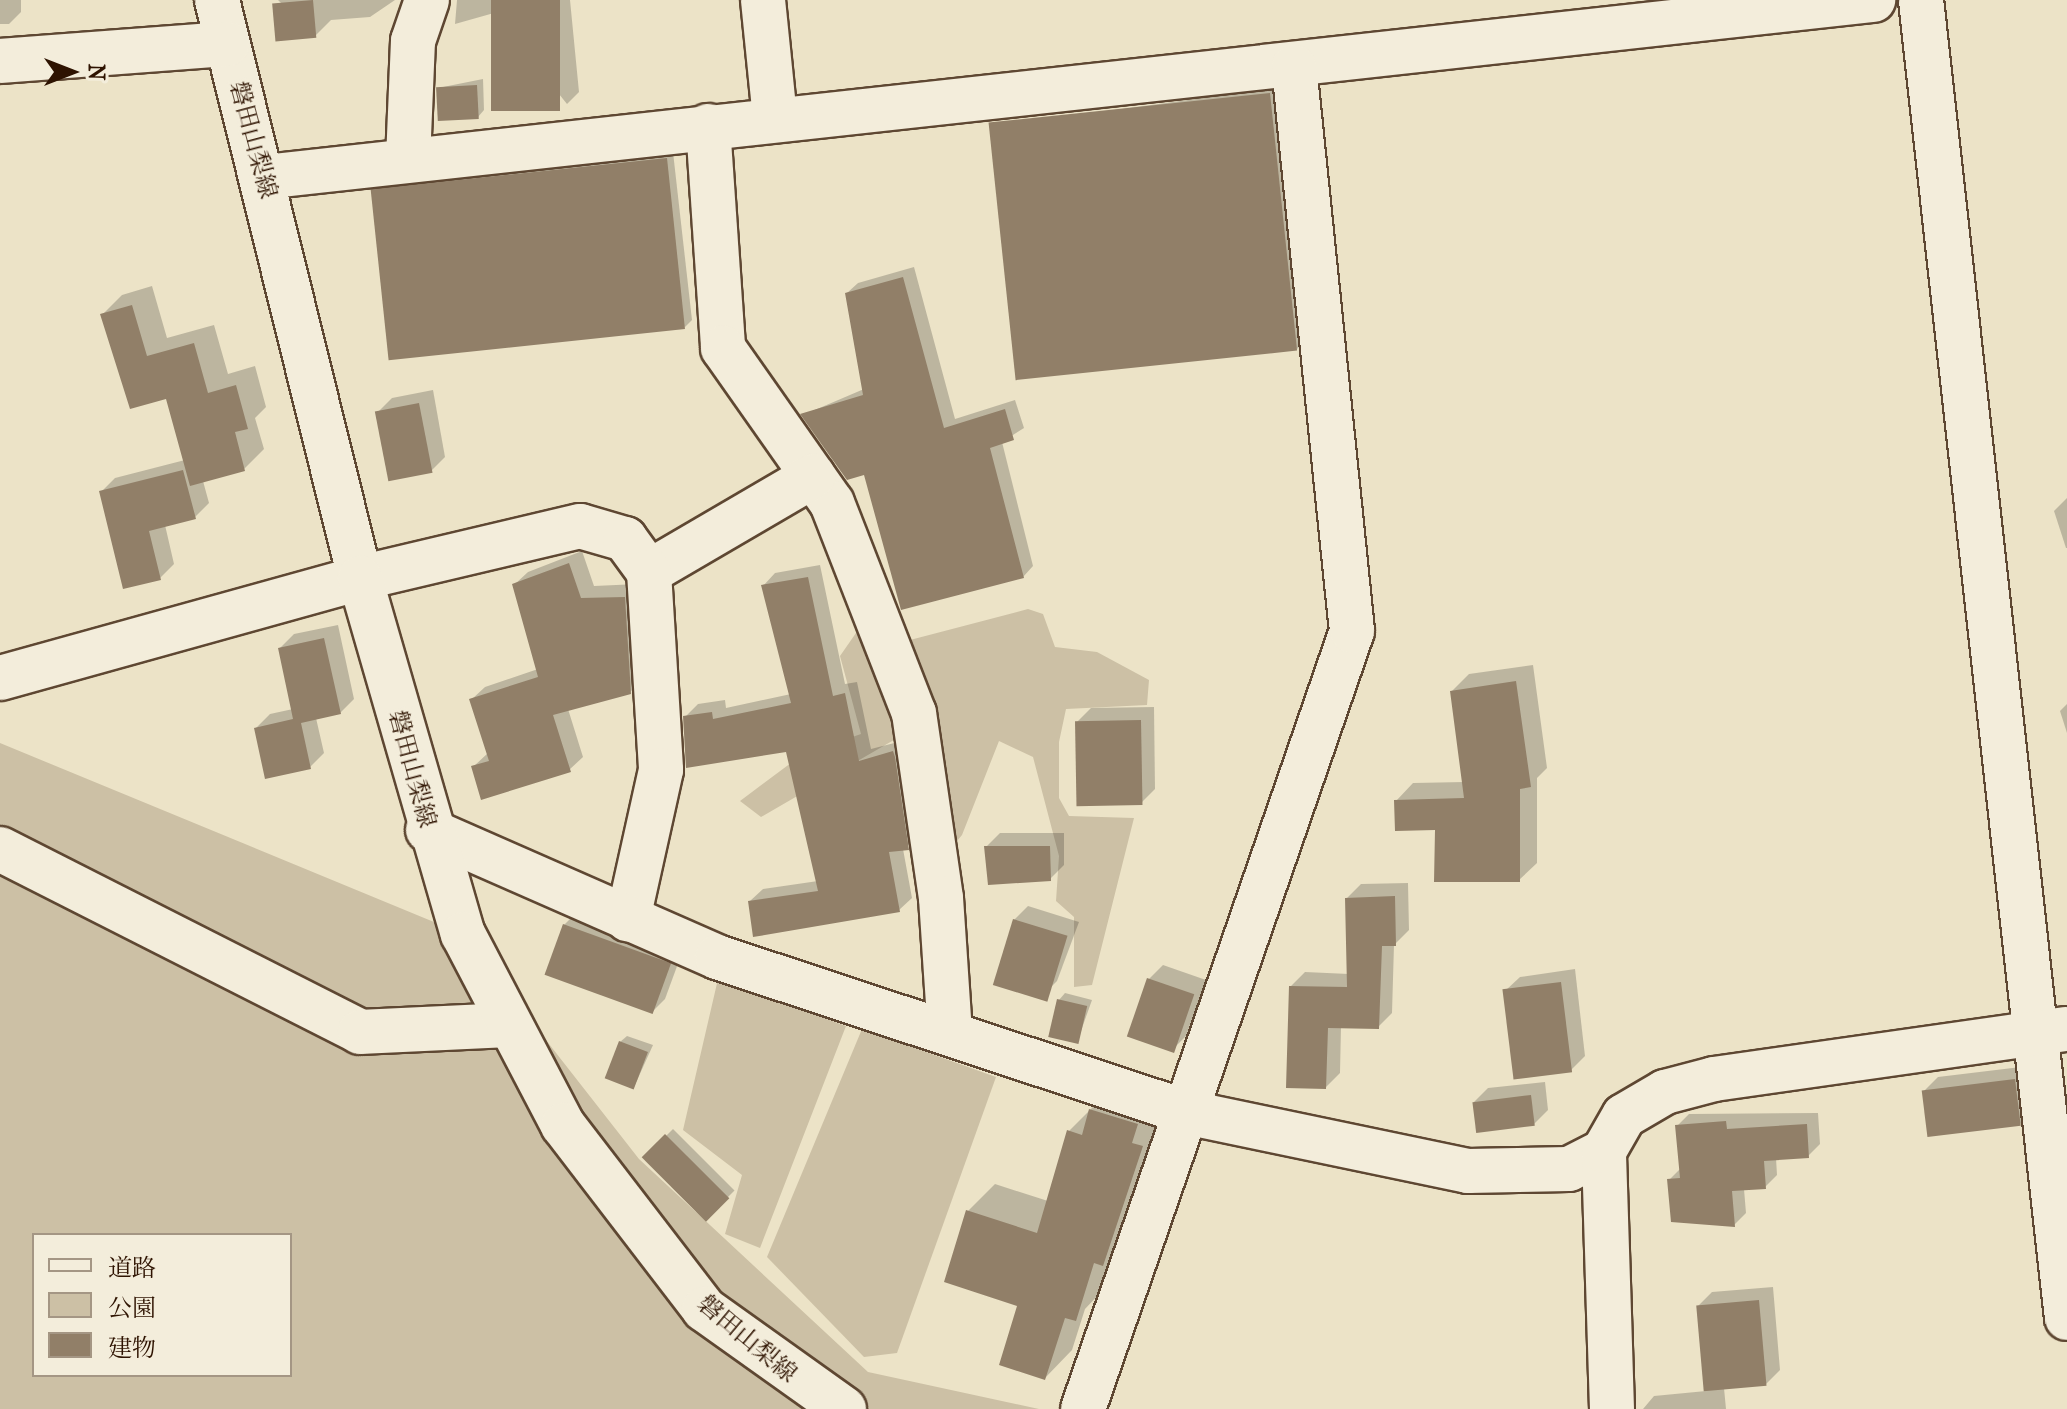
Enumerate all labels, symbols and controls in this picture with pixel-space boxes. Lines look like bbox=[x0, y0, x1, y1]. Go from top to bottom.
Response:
north arrow bbox=[32, 32, 112, 112]
text: N bbox=[83, 64, 109, 80]
street label: 磐田山梨線 bbox=[224, 78, 282, 202]
street label: 磐田山梨線 bbox=[383, 707, 441, 831]
legend bbox=[32, 1233, 292, 1377]
text: 道路 bbox=[108, 1254, 156, 1282]
street label: 磐田山梨線 bbox=[692, 1289, 802, 1389]
text: 公園 bbox=[108, 1294, 156, 1322]
text: 建物 bbox=[108, 1334, 156, 1362]

